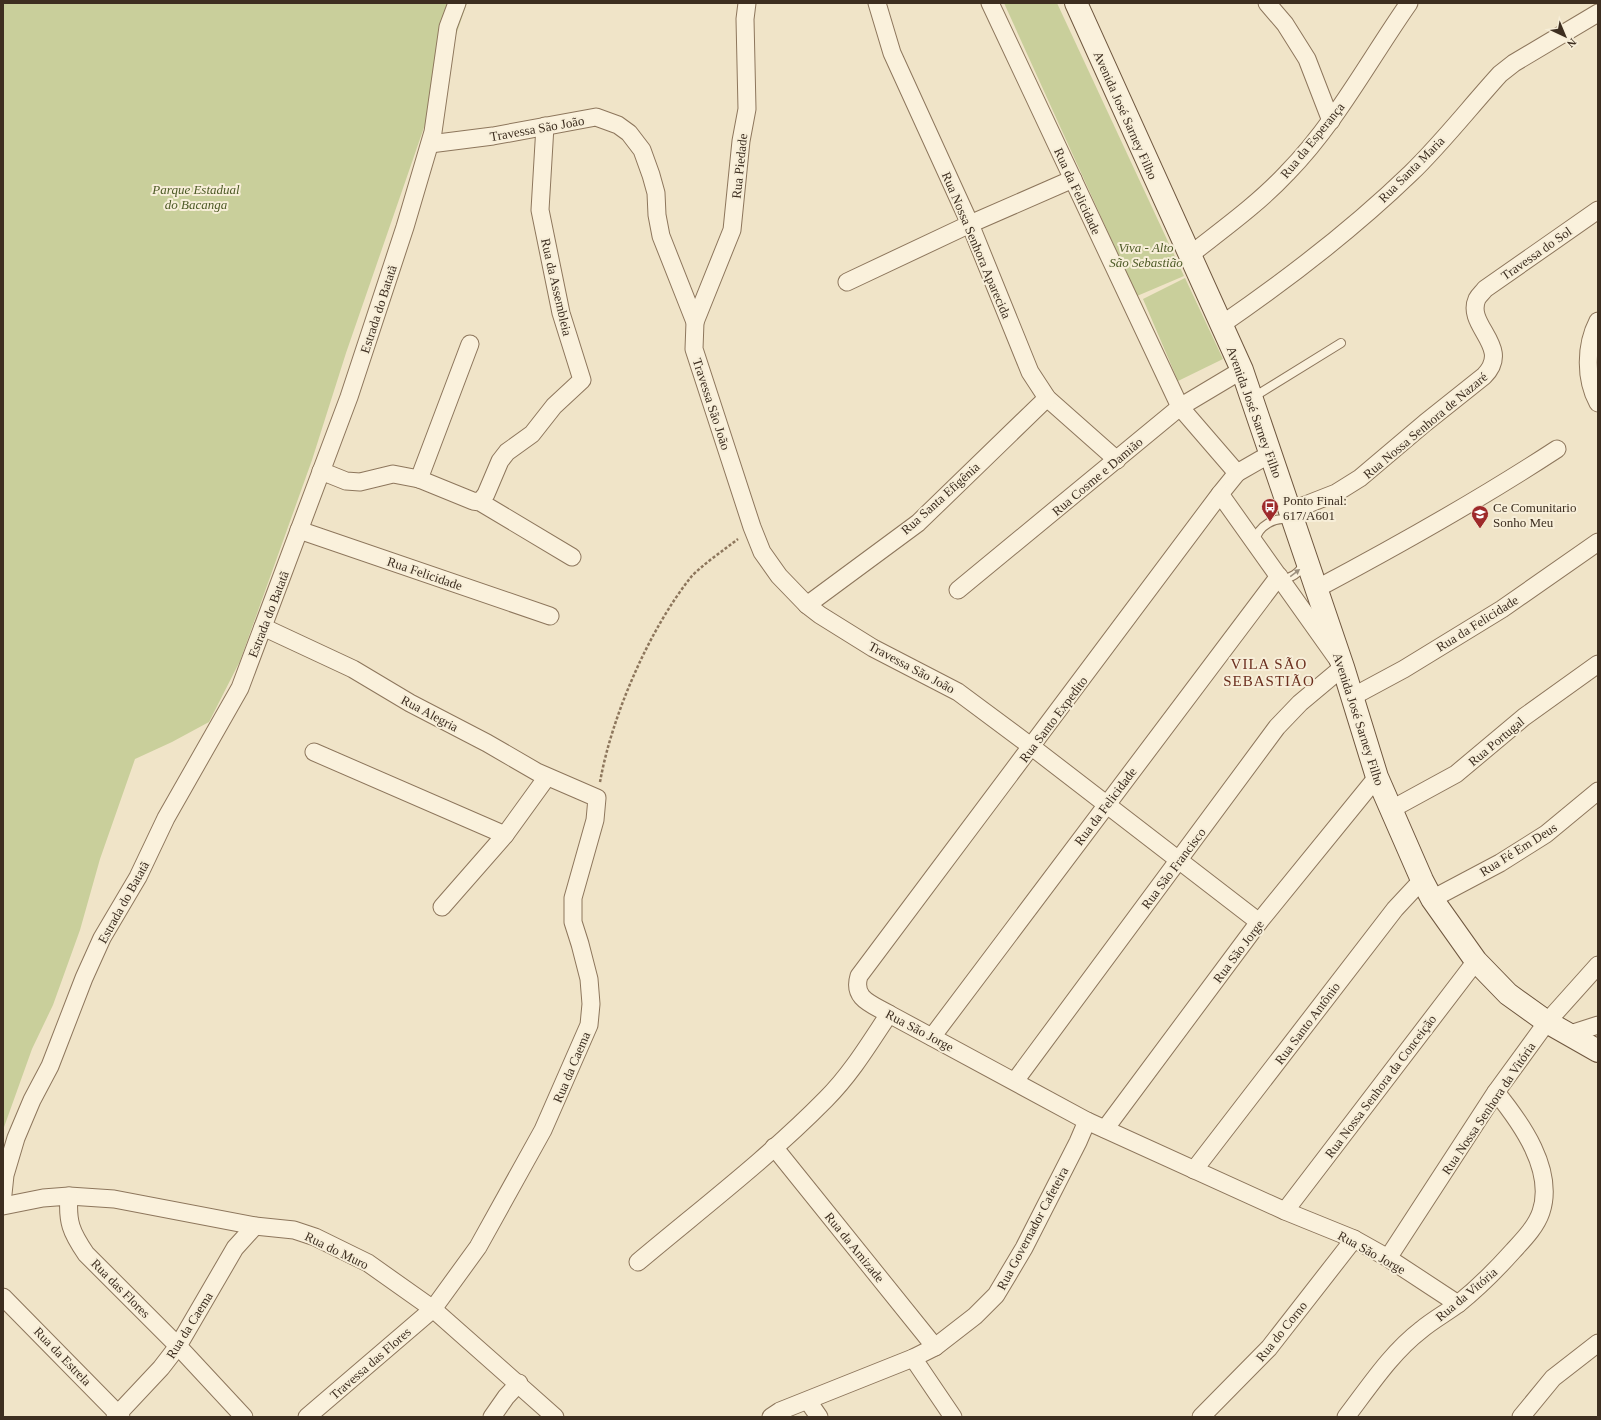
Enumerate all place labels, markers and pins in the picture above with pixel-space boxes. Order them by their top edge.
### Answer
place label: Ponto Final: 617/A601 [1283,493,1347,523]
bus stop icon: Ponto Final: 617/A601 [1260,497,1280,522]
place label: Ce Comunitario Sonho Meu [1493,500,1576,530]
school or university icon: Ce Comunitario Sonho Meu [1470,504,1490,529]

